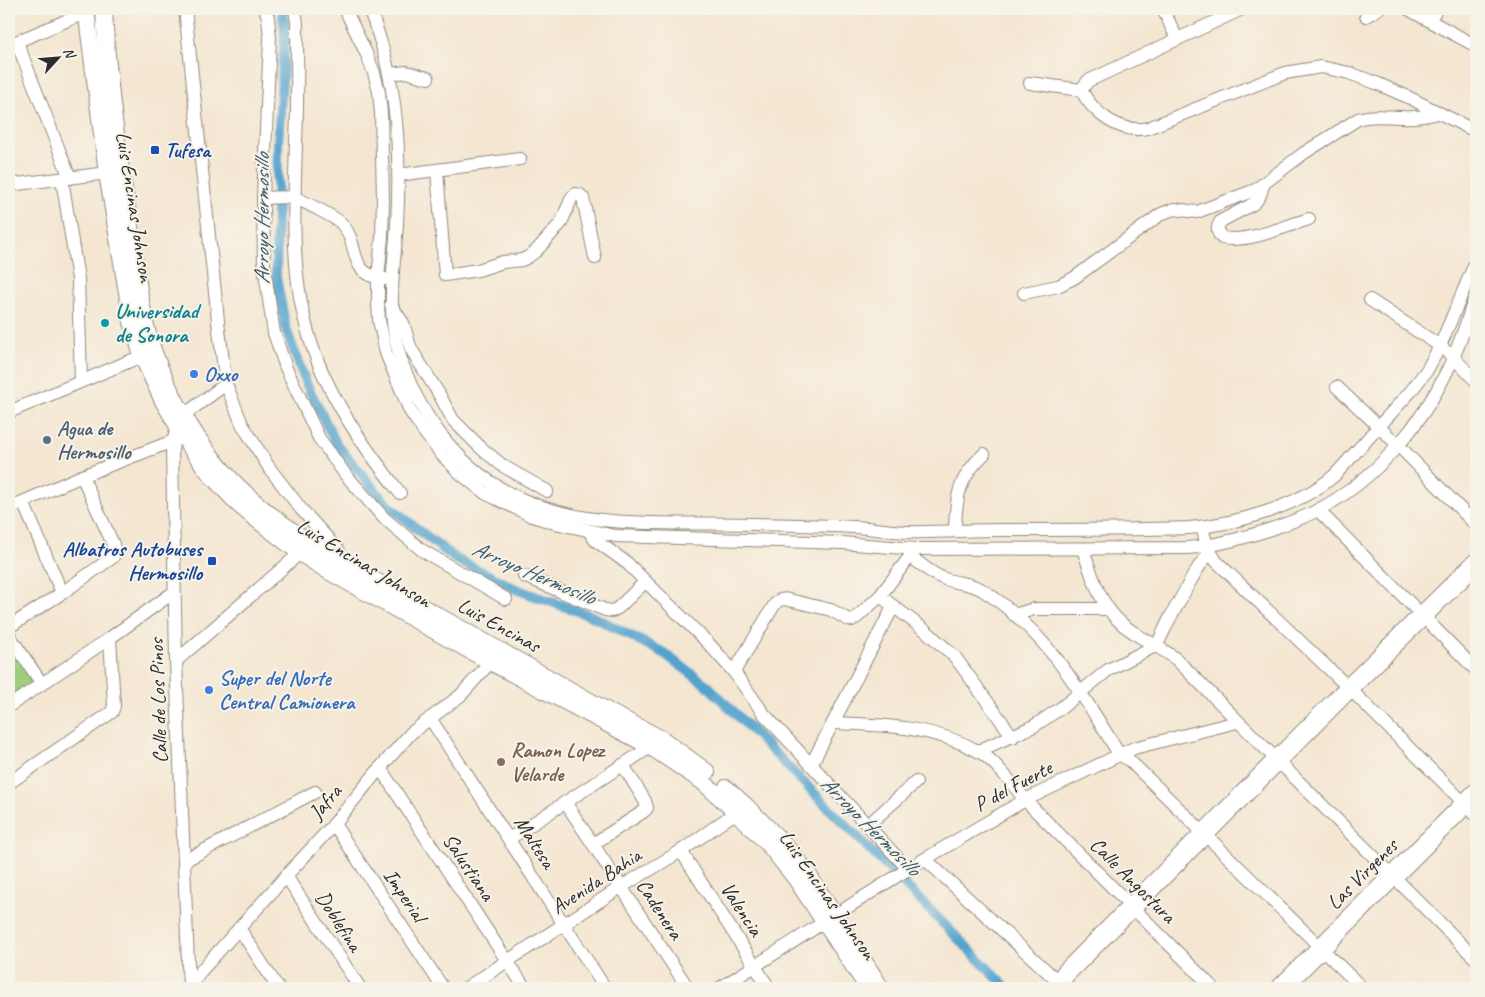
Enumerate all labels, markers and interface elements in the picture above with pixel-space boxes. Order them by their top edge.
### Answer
north arrow [32,32,82,82]
text: N [60,45,80,62]
street label: Luis Encinas Johnson [110,130,160,286]
place label: Tufesa [165,137,212,163]
marker: Tufesa [149,144,161,156]
water label: Arroyo Hermosillo [248,151,276,284]
place label: Universidad de Sonora [115,298,202,348]
marker: Universidad de Sonora [99,317,111,329]
place label: Oxxo [204,361,239,387]
marker: Oxxo [188,368,200,380]
place label: Agua de Hermosillo [57,415,132,465]
marker: Agua de Hermosillo [41,434,53,446]
street label: Luis Encinas Johnson [292,513,437,614]
water label: Arroyo Hermosillo [468,535,602,613]
place label: Albatros Autobuses Hermosillo [62,536,205,586]
marker: Albatros Autobuses Hermosillo [206,555,218,567]
street label: Luis Encinas [453,592,546,659]
street label: Calle de Los Pinos [143,636,173,764]
place label: Super del Norte Central Camionera [219,665,356,715]
marker: Super del Norte Central Camionera [203,684,215,696]
place label: Ramon Lopez Velarde [511,737,606,787]
street label: P del Fuerte [970,754,1058,817]
marker: Ramon Lopez Velarde [495,756,507,768]
water label: Arroyo Hermosillo [814,770,929,884]
street label: Jafra [302,778,348,825]
street label: Maltesa [508,811,563,875]
street label: Luis Encinas Johnson [774,825,883,966]
street label: Salustiana [437,828,502,907]
street label: Calle Angostura [1085,832,1182,929]
street label: Las Virgenes [1321,832,1404,915]
street label: Avenida Bahia [546,841,648,920]
street label: Imperial [378,863,434,929]
street label: Cadenera [631,874,690,946]
street label: Valencia [715,877,770,942]
street label: Doblefina [310,886,369,958]

